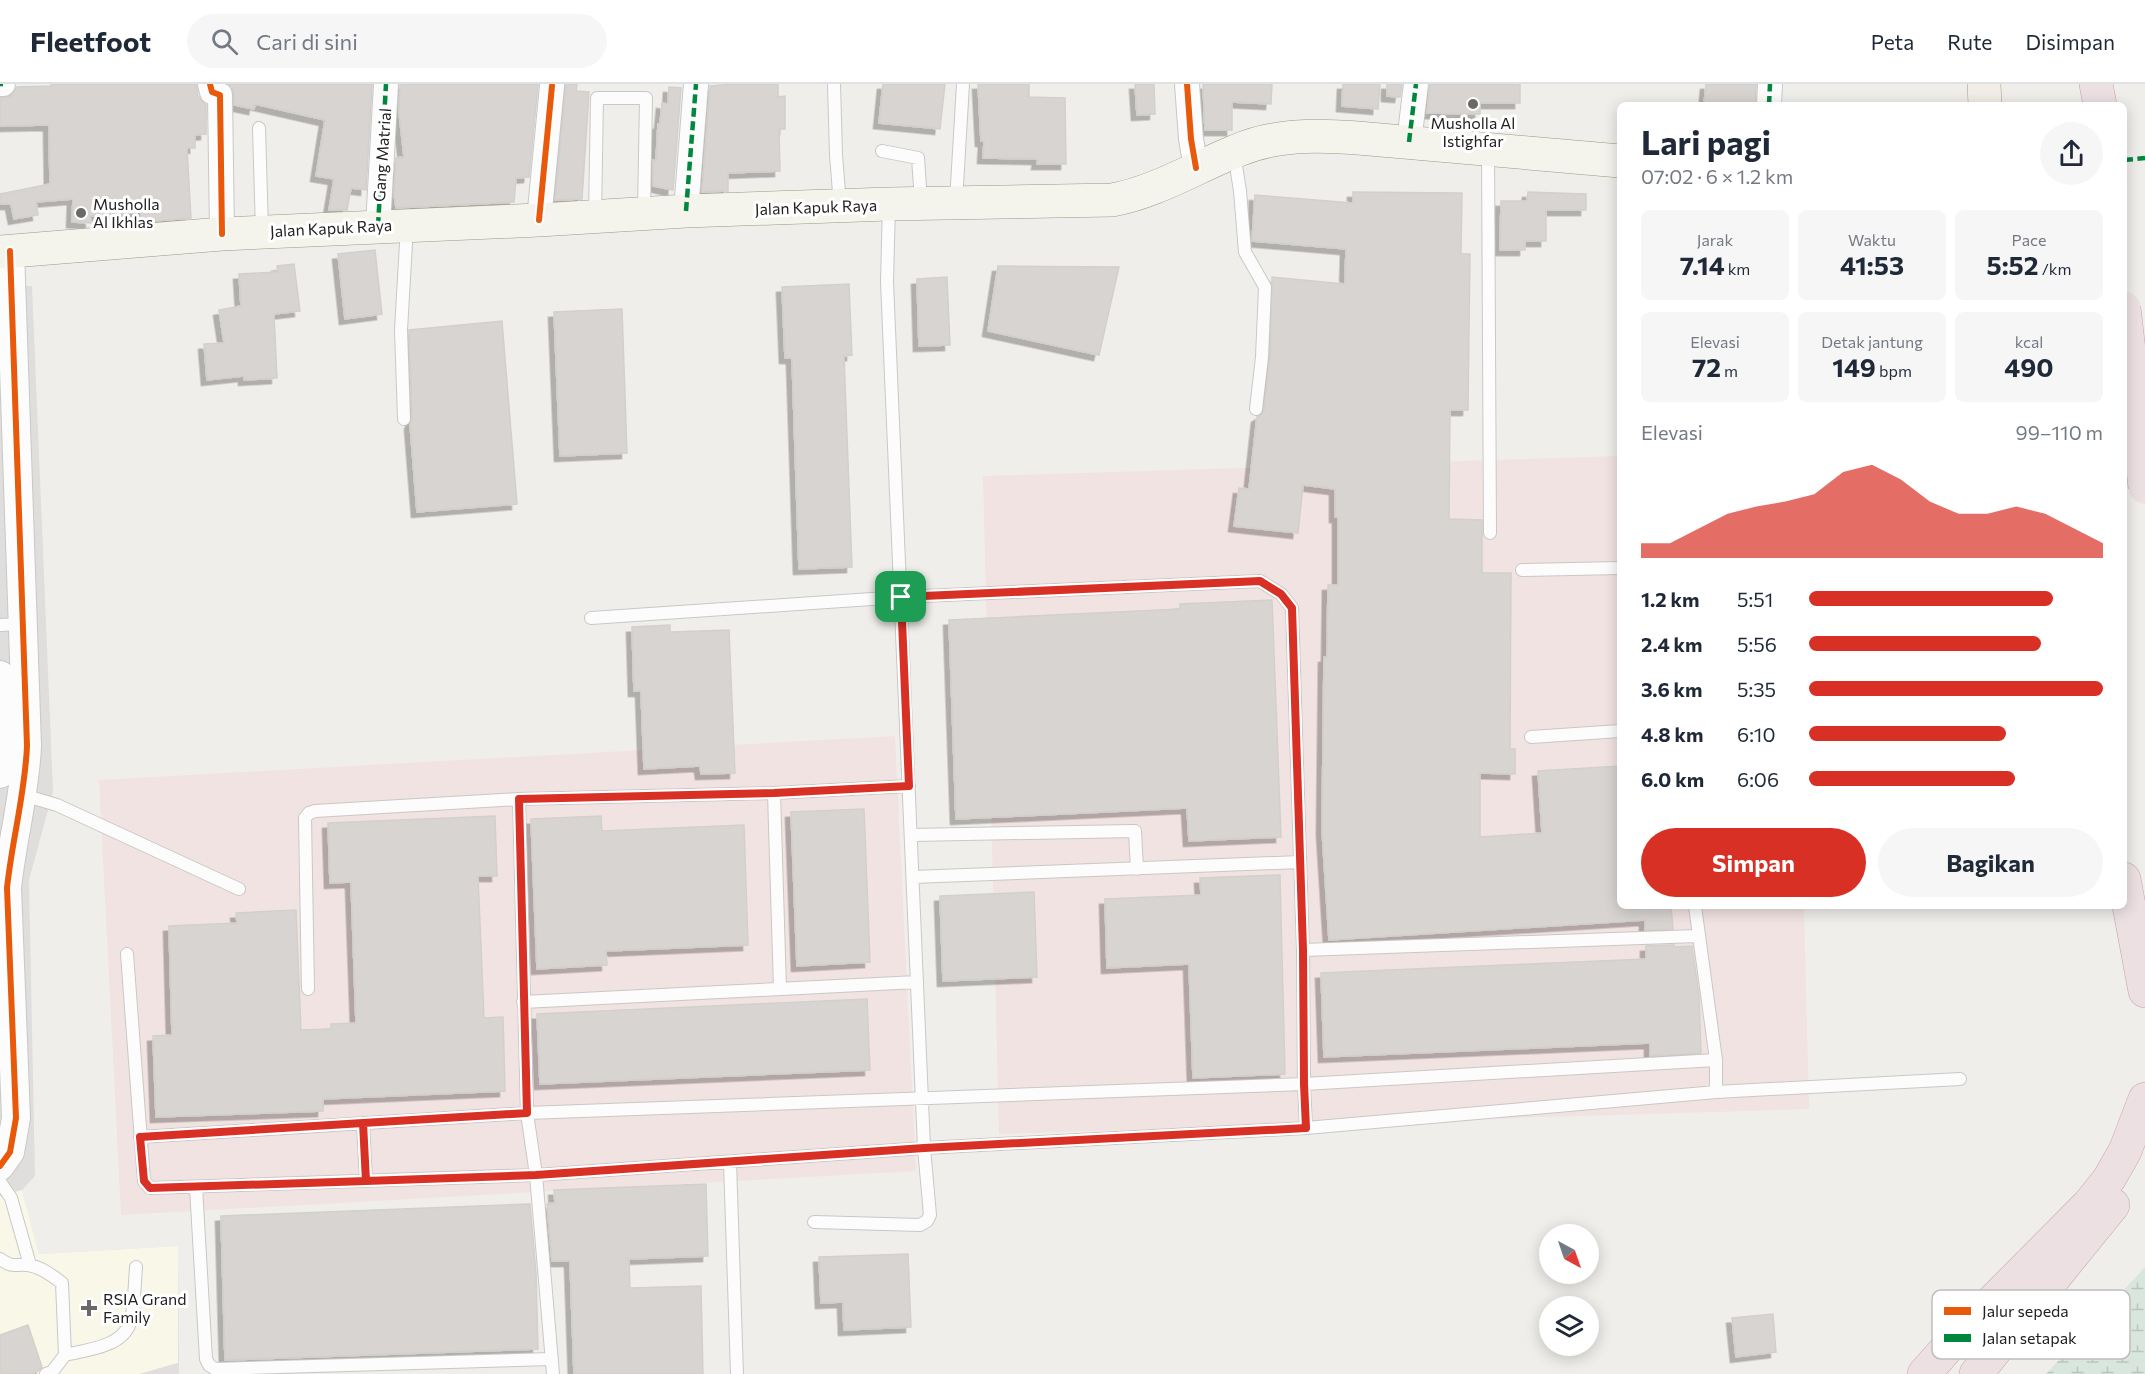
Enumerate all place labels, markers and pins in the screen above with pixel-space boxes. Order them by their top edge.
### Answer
marker: Musholla Al Istighfar [1466,97,1480,111]
place label: Musholla Al Istighfar [1431,113,1515,150]
place label: Musholla Al Ikhlas [93,194,160,231]
marker: Musholla Al Ikhlas [74,206,88,220]
pin [875,571,926,622]
place label: RSIA Grand Family [103,1289,186,1326]
marker: RSIA Grand Family [80,1299,98,1317]

